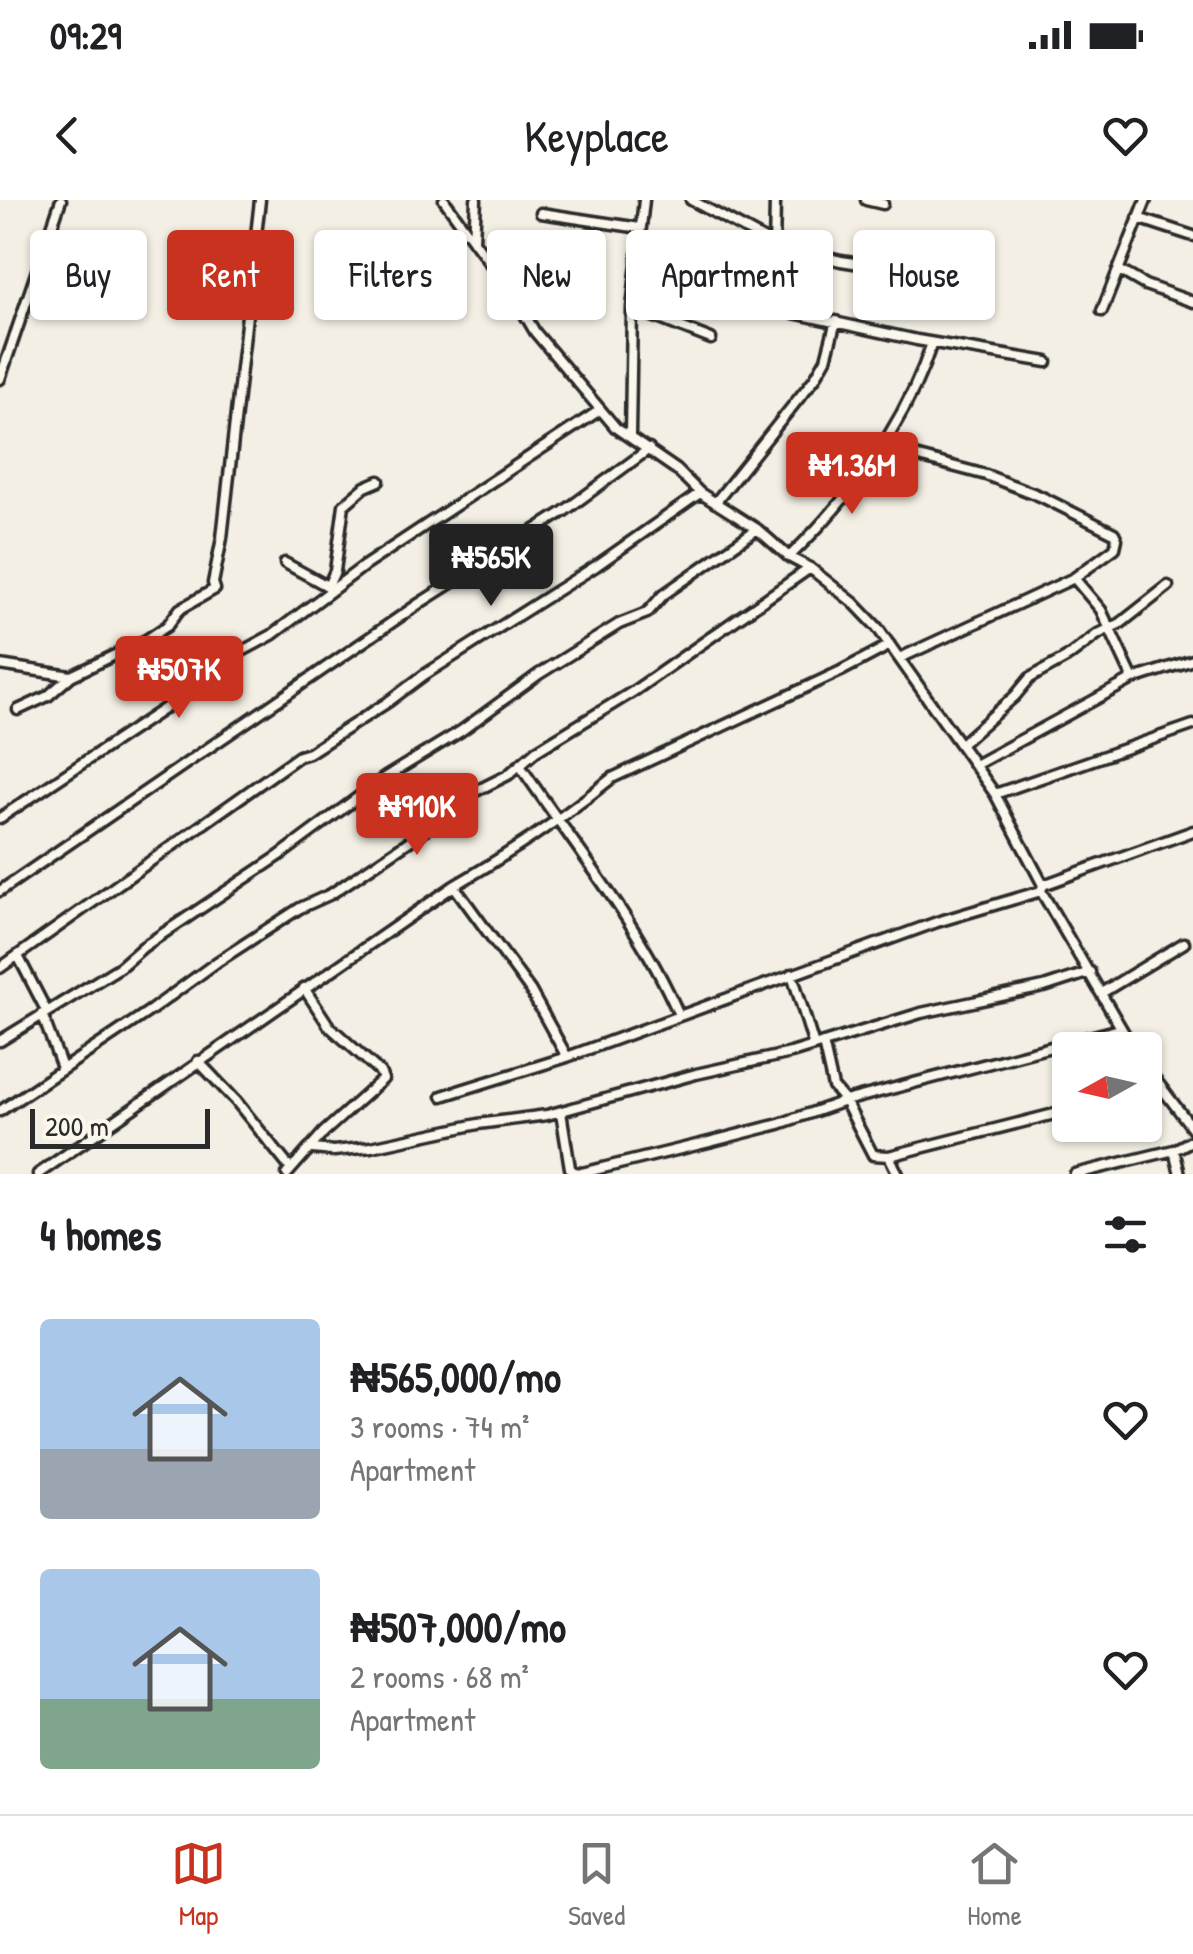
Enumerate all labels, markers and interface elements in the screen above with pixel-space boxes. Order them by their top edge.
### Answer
text: 09:29 [50,9,122,61]
text: Keyplace [524,105,669,166]
icon: back [40,108,95,163]
icon: heart [1098,108,1153,163]
chip: Buy [30,230,147,320]
chip: Rent [167,230,294,320]
chip: Filters [314,230,467,320]
chip: New [487,230,606,320]
chip: Apartment [626,230,833,320]
chip: House [853,230,995,320]
pin: ₦1.36M [771,432,933,517]
text: ₦1.36M [808,443,896,486]
pin: ₦565K [421,524,561,609]
text: ₦565K [451,535,531,578]
pin: ₦507K [109,636,249,721]
text: ₦507K [137,647,221,690]
pin: ₦910K [347,773,487,858]
text: ₦910K [378,784,456,827]
north arrow [1052,1032,1162,1142]
map controls [1052,1032,1162,1142]
scale bar [30,1104,210,1148]
text: 200 m [45,1107,109,1145]
text: 4 homes [40,1206,161,1263]
icon: filters [1098,1207,1153,1262]
text: ₦565,000/mo [350,1348,561,1405]
icon: home [120,1359,240,1479]
icon: heart [1098,1392,1153,1447]
text: 3 rooms · 74 m² [350,1405,529,1448]
text: Apartment [350,1448,475,1491]
text: ₦507,000/mo [350,1598,566,1655]
icon: home [120,1609,240,1729]
icon: heart [1098,1642,1153,1697]
text: 2 rooms · 68 m² [350,1655,529,1698]
text: Apartment [350,1698,475,1741]
tab: Map [171,1836,226,1934]
tab: Saved [568,1836,625,1934]
tab: Home [967,1836,1022,1934]

